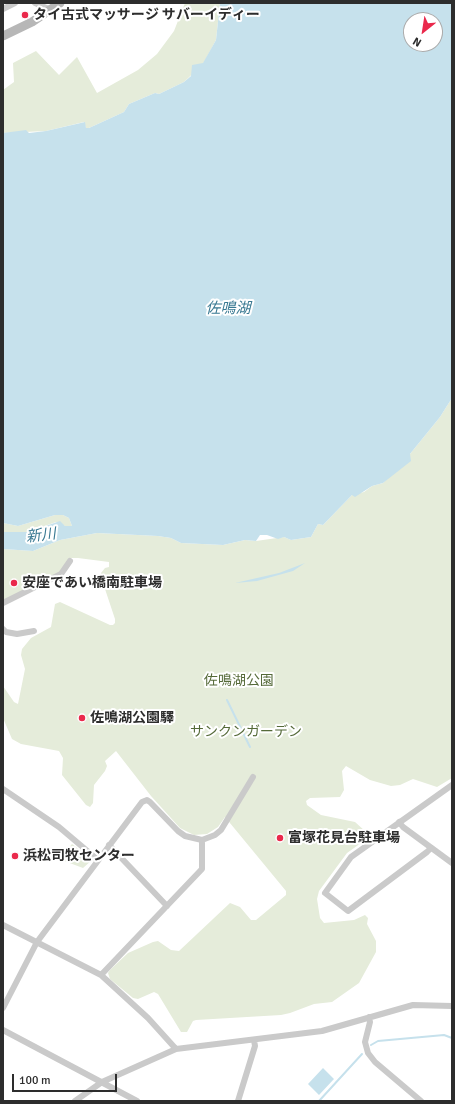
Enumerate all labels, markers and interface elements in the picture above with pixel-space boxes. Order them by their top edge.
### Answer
place label: タイ古式マッサージ サバーイディー [33,7,260,23]
marker: タイ古式マッサージ サバーイディー [20,10,30,20]
north arrow [403,12,443,52]
text: N [411,34,424,50]
water label: 佐鳴湖 [206,300,250,318]
water label: 新川 [25,525,57,547]
place label: 安座であい橋南駐車場 [22,575,162,591]
marker: 安座であい橋南駐車場 [9,578,19,588]
park label: 佐鳴湖公園 [204,673,274,689]
place label: 佐鳴湖公園驛 [90,710,174,726]
marker: 佐鳴湖公園驛 [77,713,87,723]
park label: サンクンガーデン [190,724,302,740]
place label: 富塚花見台駐車場 [288,830,400,846]
marker: 富塚花見台駐車場 [275,833,285,843]
place label: 浜松司牧センター [23,848,135,864]
marker: 浜松司牧センター [10,851,20,861]
scale bar [14,1066,119,1092]
text: 100 m [19,1073,51,1088]

